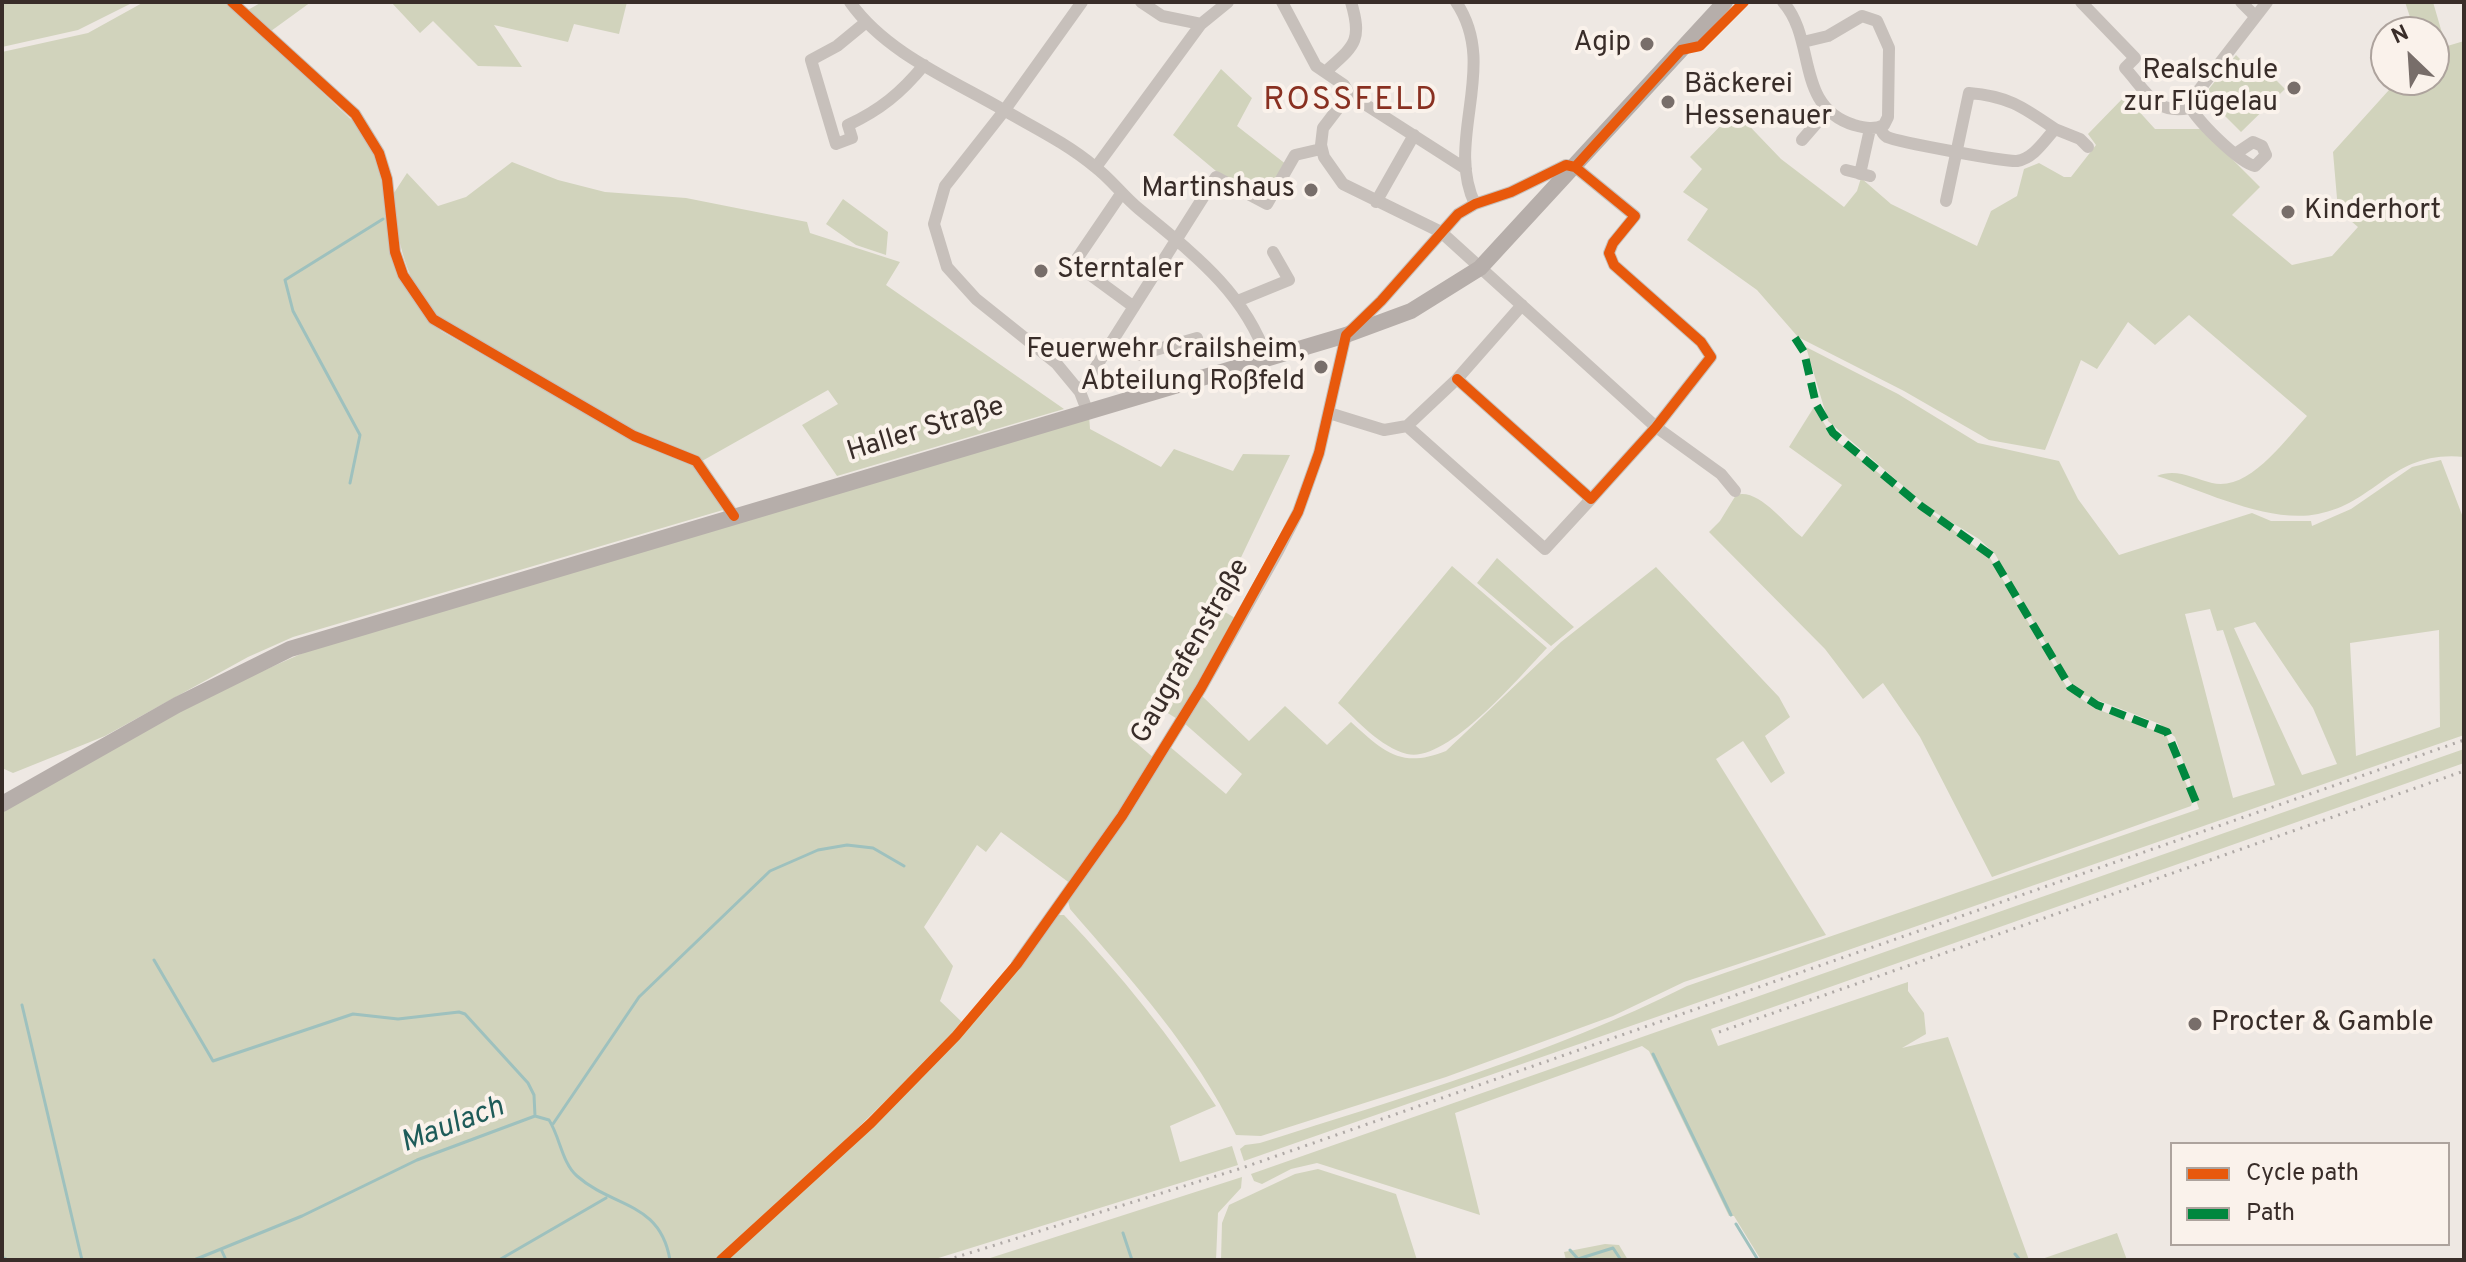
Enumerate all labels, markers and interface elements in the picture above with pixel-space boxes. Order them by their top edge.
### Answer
north arrow [2370,16,2450,96]
text: N [2388,20,2413,51]
place label: Agip [1574,27,1631,61]
marker: Agip [1638,35,1656,53]
place label: Realschule zur Flügelau [2123,55,2278,121]
place label: Bäckerei Hessenauer [1684,69,1832,135]
marker: Realschule zur Flügelau [2285,79,2303,97]
district label: ROSSFELD [1263,84,1439,122]
marker: Bäckerei Hessenauer [1659,93,1677,111]
place label: Martinshaus [1141,173,1295,207]
marker: Martinshaus [1302,181,1320,199]
place label: Kinderhort [2304,195,2441,229]
marker: Kinderhort [2279,203,2297,221]
place label: Sterntaler [1057,254,1184,288]
marker: Sterntaler [1032,262,1050,280]
place label: Feuerwehr Crailsheim, Abteilung Roßfeld [1026,334,1305,400]
marker: Feuerwehr Crailsheim, Abteilung Roßfeld [1312,358,1330,376]
street label: Haller Straße [843,391,1009,471]
street label: Gaugrafenstraße [1125,553,1259,751]
place label: Procter & Gamble [2211,1007,2433,1041]
marker: Procter & Gamble [2186,1015,2204,1033]
water label: Maulach [396,1091,510,1163]
legend [2170,1142,2450,1246]
text: Cycle path [2246,1159,2359,1189]
text: Path [2246,1199,2295,1229]

